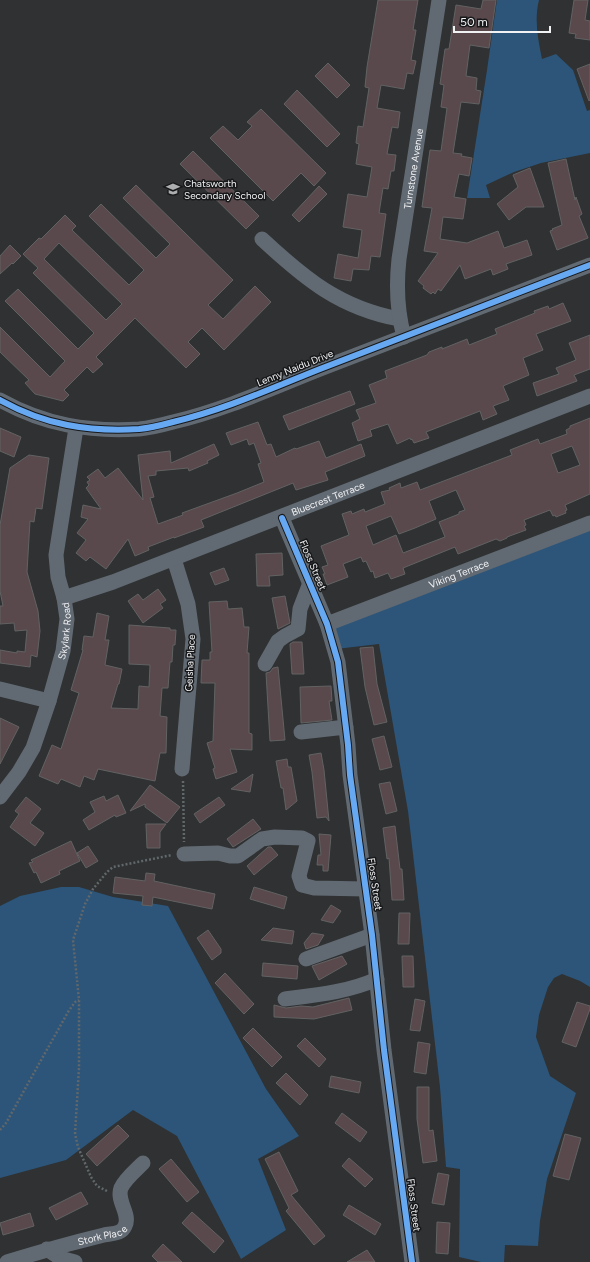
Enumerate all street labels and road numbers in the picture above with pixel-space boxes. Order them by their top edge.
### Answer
street label: Turnstone Avenue [400,127,426,210]
street label: Lenny Naidu Drive [255,346,336,389]
street label: Bluecrest Terrace [289,478,367,518]
street label: Floss Street [297,538,329,592]
street label: Viking Terrace [427,556,491,591]
street label: Skylark Road [54,601,73,661]
street label: Geisha Place [182,634,198,692]
street label: Floss Street [365,857,385,911]
street label: Floss Street [404,1178,424,1232]
street label: Stork Place [76,1222,130,1248]

